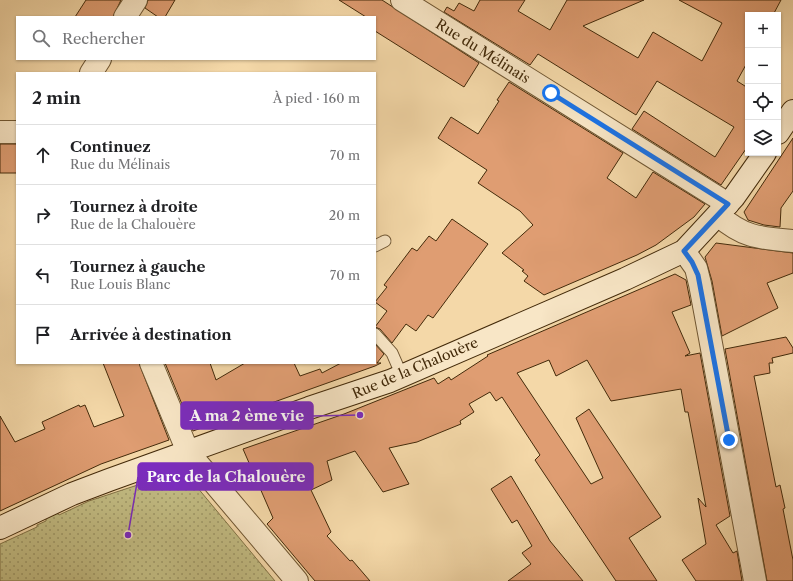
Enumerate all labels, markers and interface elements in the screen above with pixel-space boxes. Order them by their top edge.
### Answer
map controls [745,12,781,156]
button: + [745,12,781,48]
street label: Rue du Mélinais [432,15,534,87]
search box [16,16,376,60]
icon: search [30,27,52,49]
text: Rechercher [62,29,145,48]
button: − [745,48,781,84]
route start [542,84,560,102]
button: locate [745,84,781,120]
text: 2 min [32,88,81,108]
text: À pied · 160 m [273,90,360,106]
button: layers [745,120,781,156]
text: Continuez [70,137,151,156]
icon: ahead [32,144,54,166]
text: 70 m [330,147,360,163]
text: Rue du Mélinais [70,156,170,172]
text: Tournez à droite [70,197,198,216]
icon: right [32,204,54,226]
text: 20 m [329,207,360,223]
text: Rue de la Chalouère [70,216,196,232]
text: Tournez à gauche [70,257,206,276]
icon: left [32,264,54,286]
text: 70 m [330,267,360,283]
text: Rue Louis Blanc [70,276,171,292]
icon: arrive [32,324,54,346]
text: Arrivée à destination [70,325,232,344]
street label: Rue de la Chalouère [349,333,481,403]
callout: A ma 2 ème vie [181,402,313,429]
text: A ma 2 ème vie [189,406,304,425]
route end [720,431,738,449]
callout: Parc de la Chalouère [138,463,313,490]
text: Parc de la Chalouère [147,467,306,486]

